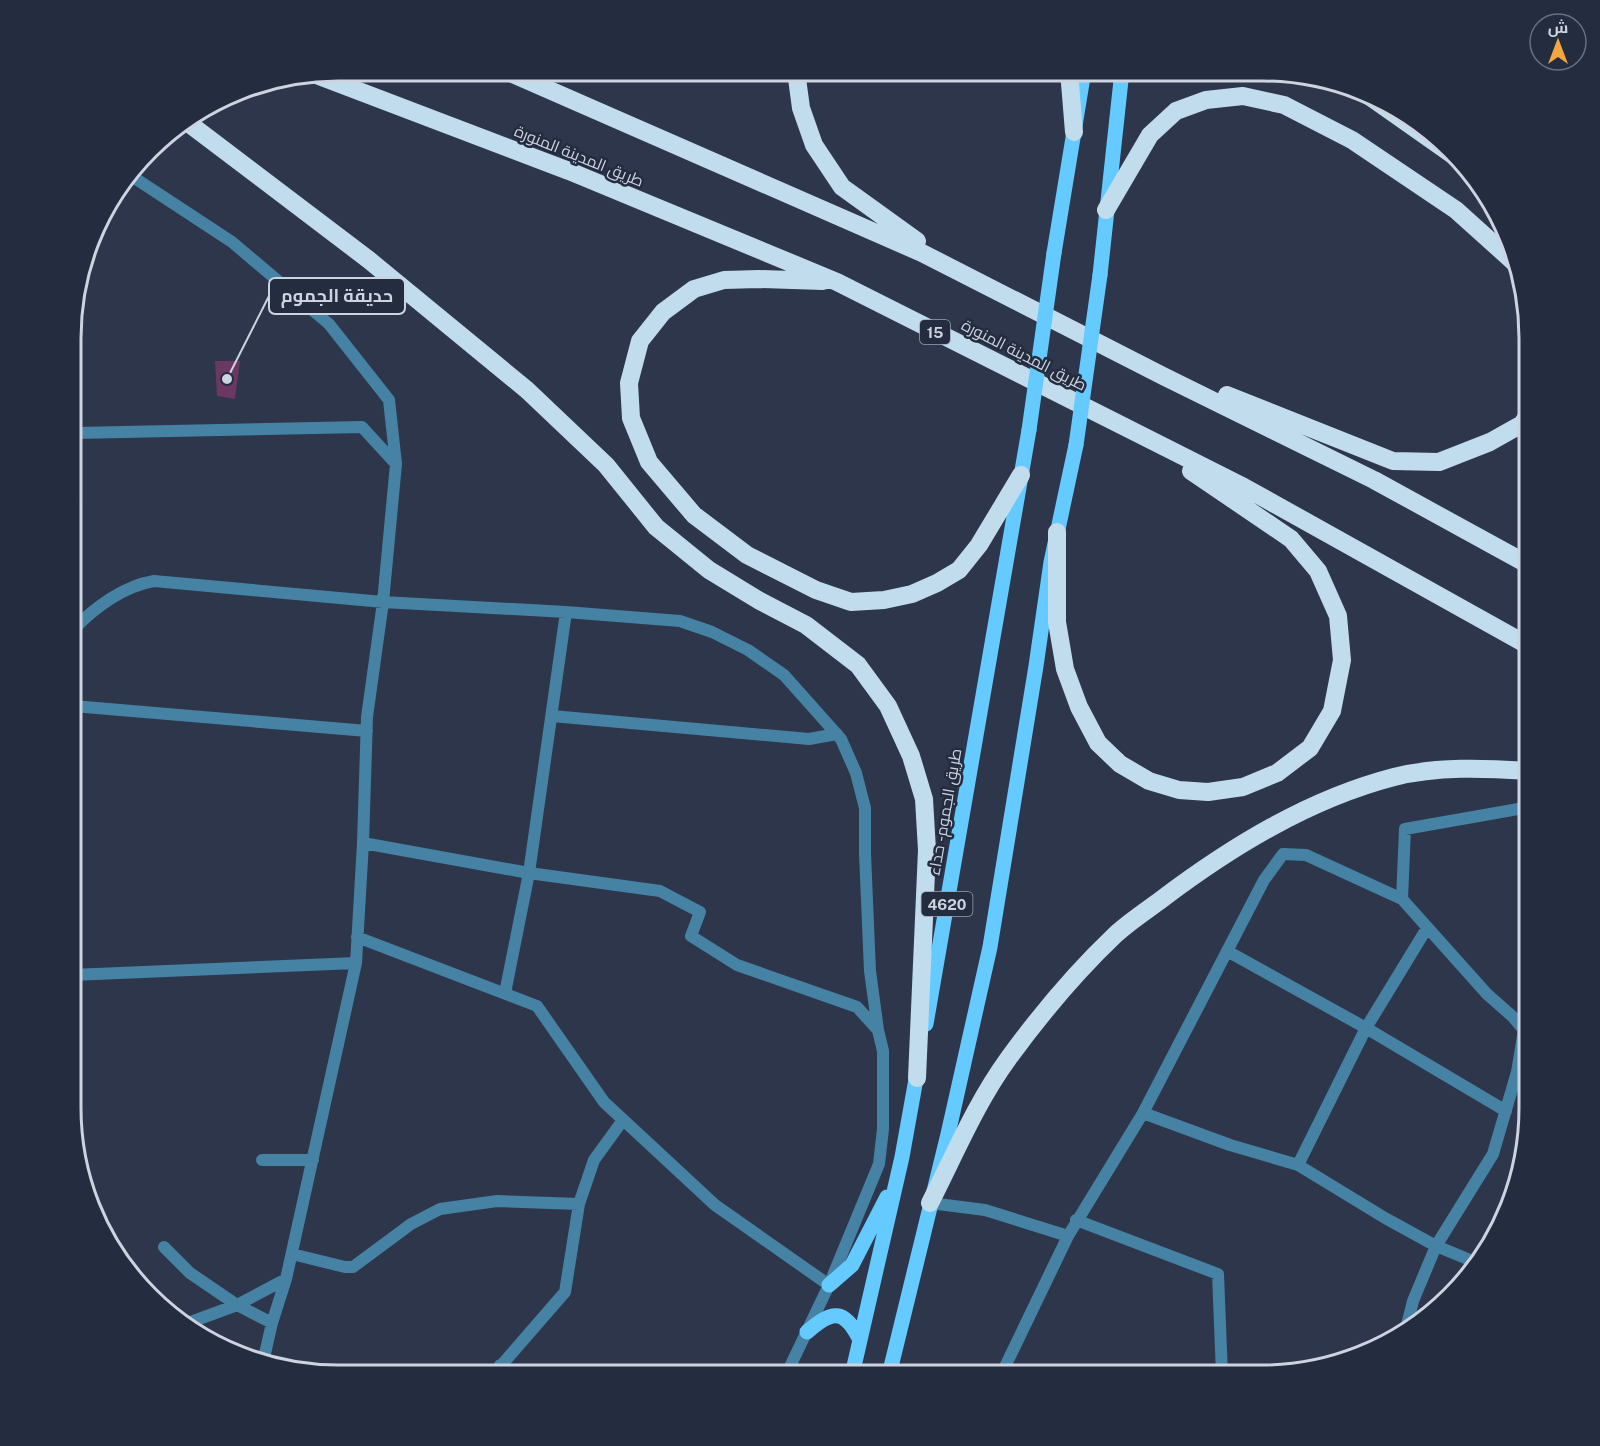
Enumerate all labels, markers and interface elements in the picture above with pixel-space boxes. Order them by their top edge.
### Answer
north arrow [1528,12,1588,72]
text: ش [1548,18,1568,37]
street label: طريق المدينة المنورة [511,121,646,192]
callout: حديقة الجموم [269,278,405,314]
text: حديقة الجموم [281,285,393,308]
street label: طريق المدينة المنورة [958,315,1090,396]
road number: 15 [920,320,950,344]
street label: طريق الجموم - حداء [924,747,968,877]
road number: 4620 [922,892,972,916]

